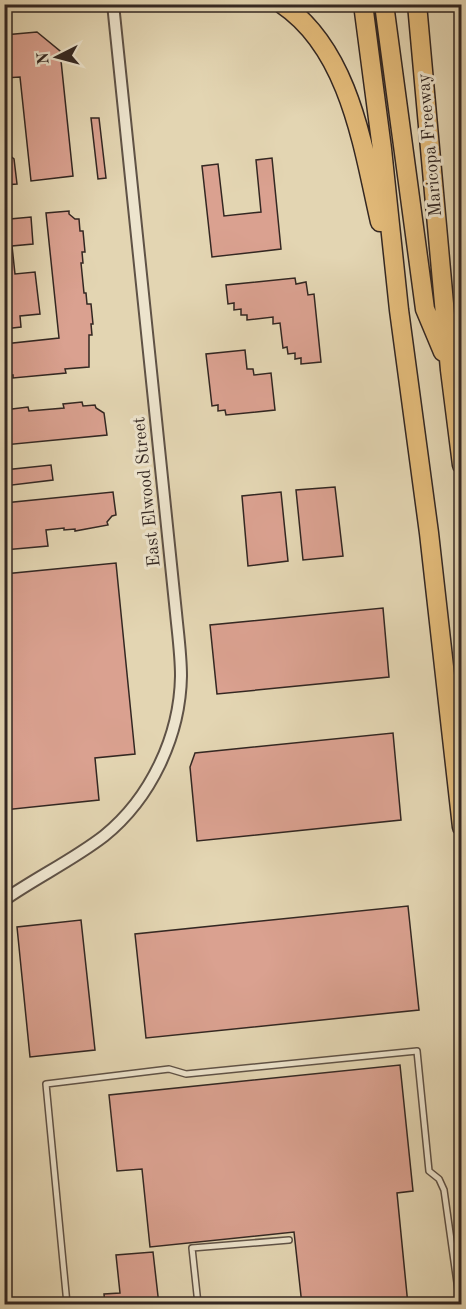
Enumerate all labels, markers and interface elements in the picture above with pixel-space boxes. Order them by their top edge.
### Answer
north arrow [27,27,87,87]
text: N [35,51,53,65]
street label: Maricopa Freeway [415,72,445,217]
street label: East Elwood Street [130,416,164,568]

